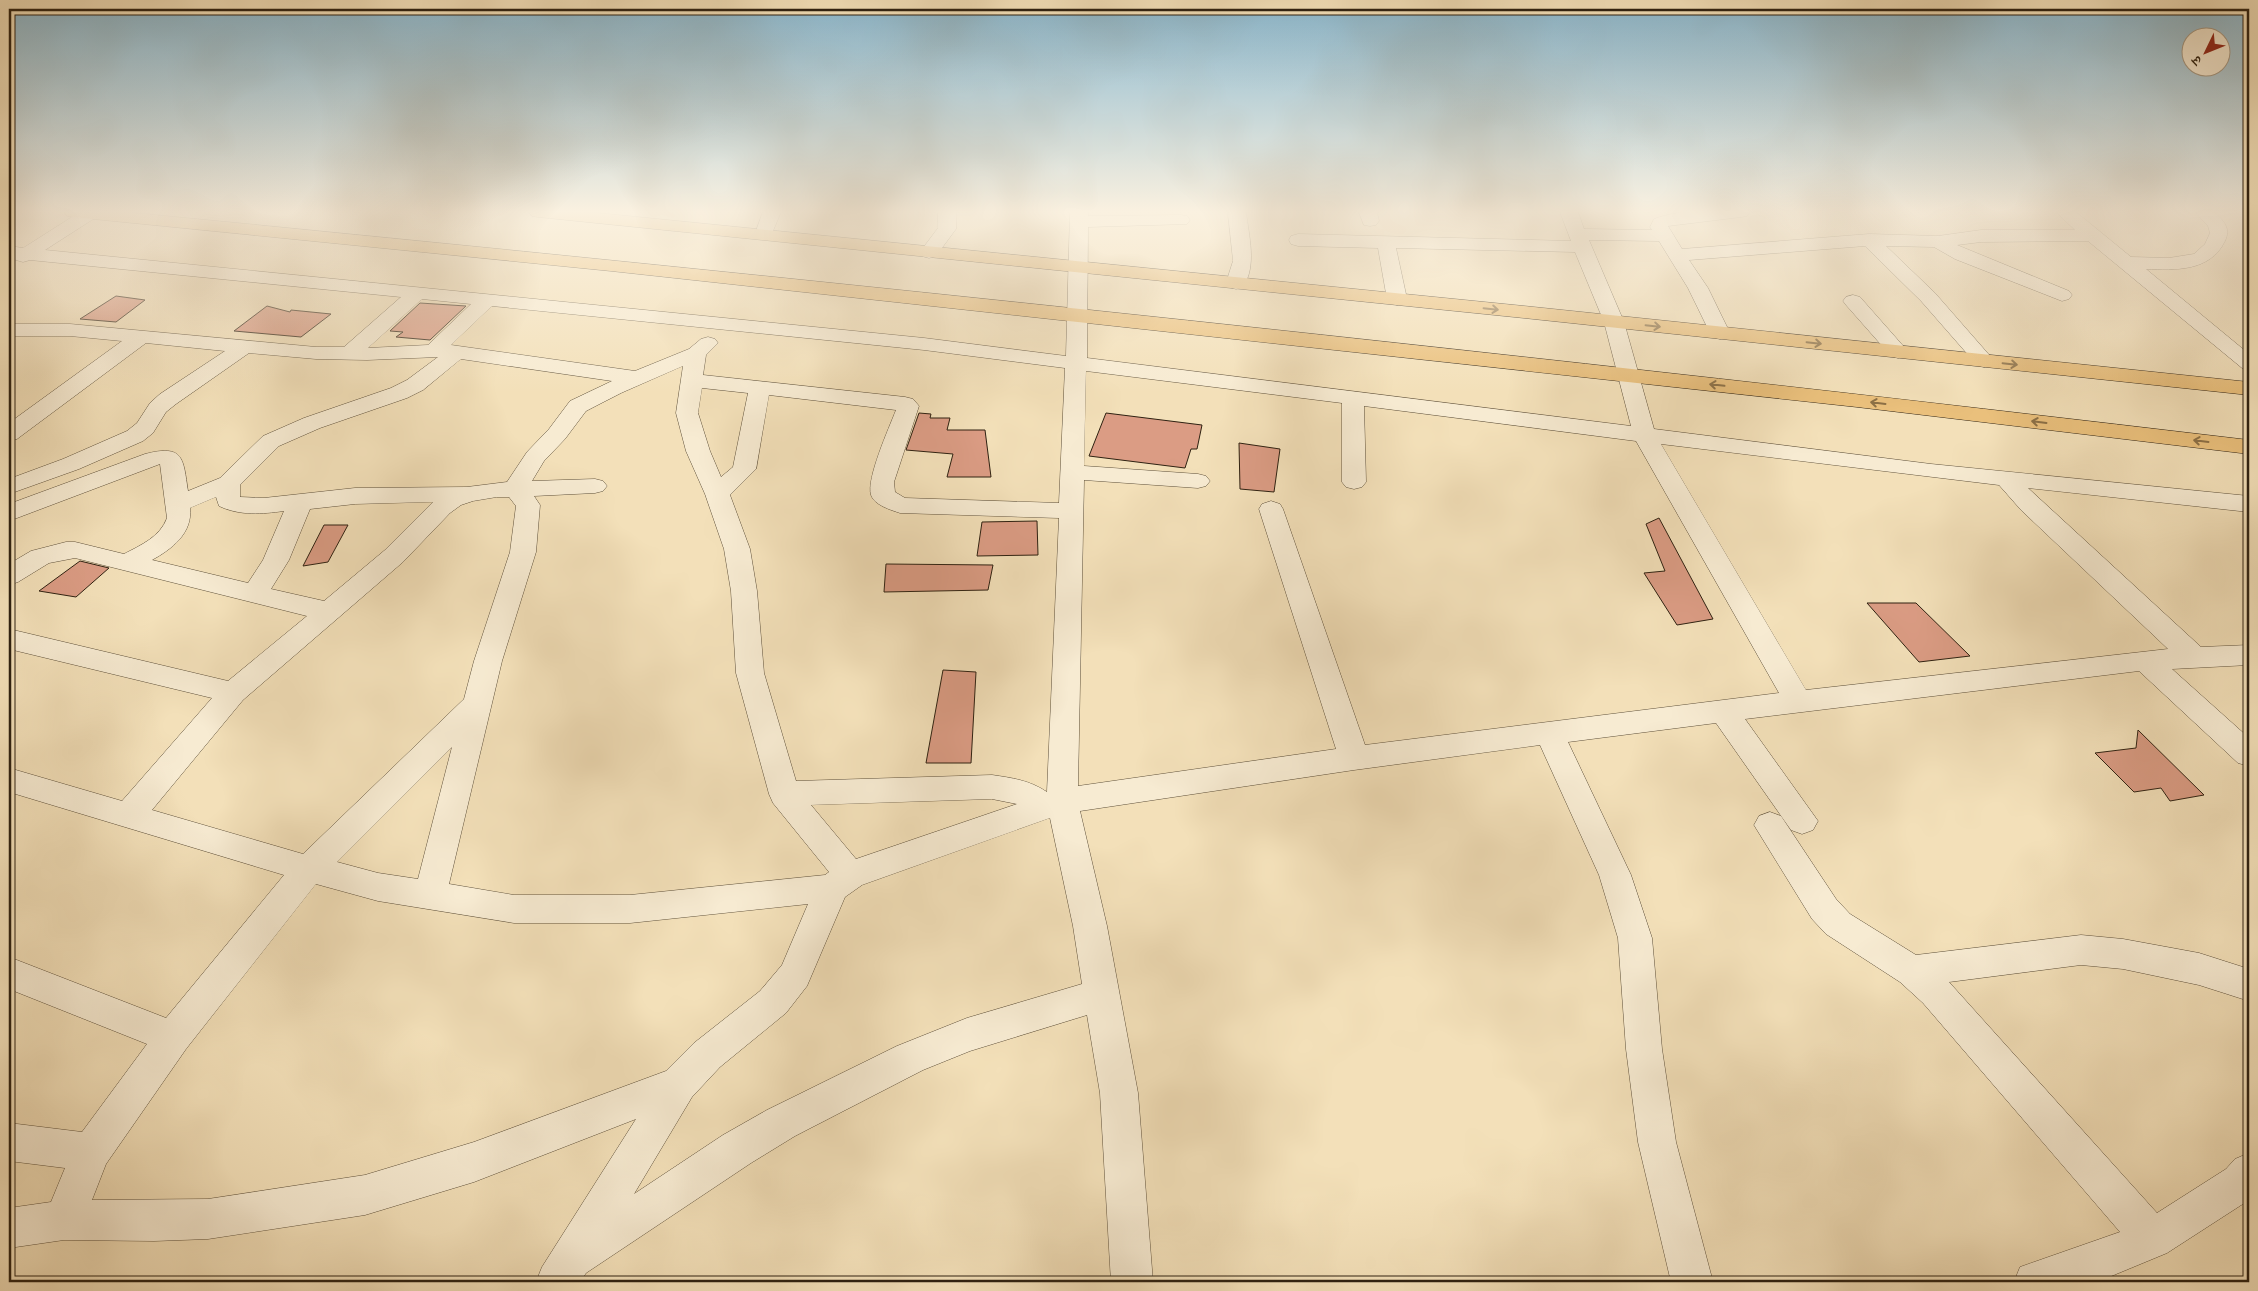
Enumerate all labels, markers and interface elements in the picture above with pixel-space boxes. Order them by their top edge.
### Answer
north arrow [2180,28,2230,78]
text: उ [2187,51,2206,70]
one-way arrow [1483,304,1499,313]
one-way arrow [1644,321,1660,331]
one-way arrow [1806,338,1822,348]
one-way arrow [2002,359,2018,369]
one-way arrow [1709,380,1725,390]
one-way arrow [1870,398,1886,408]
one-way arrow [2032,417,2048,427]
one-way arrow [2193,436,2209,446]

